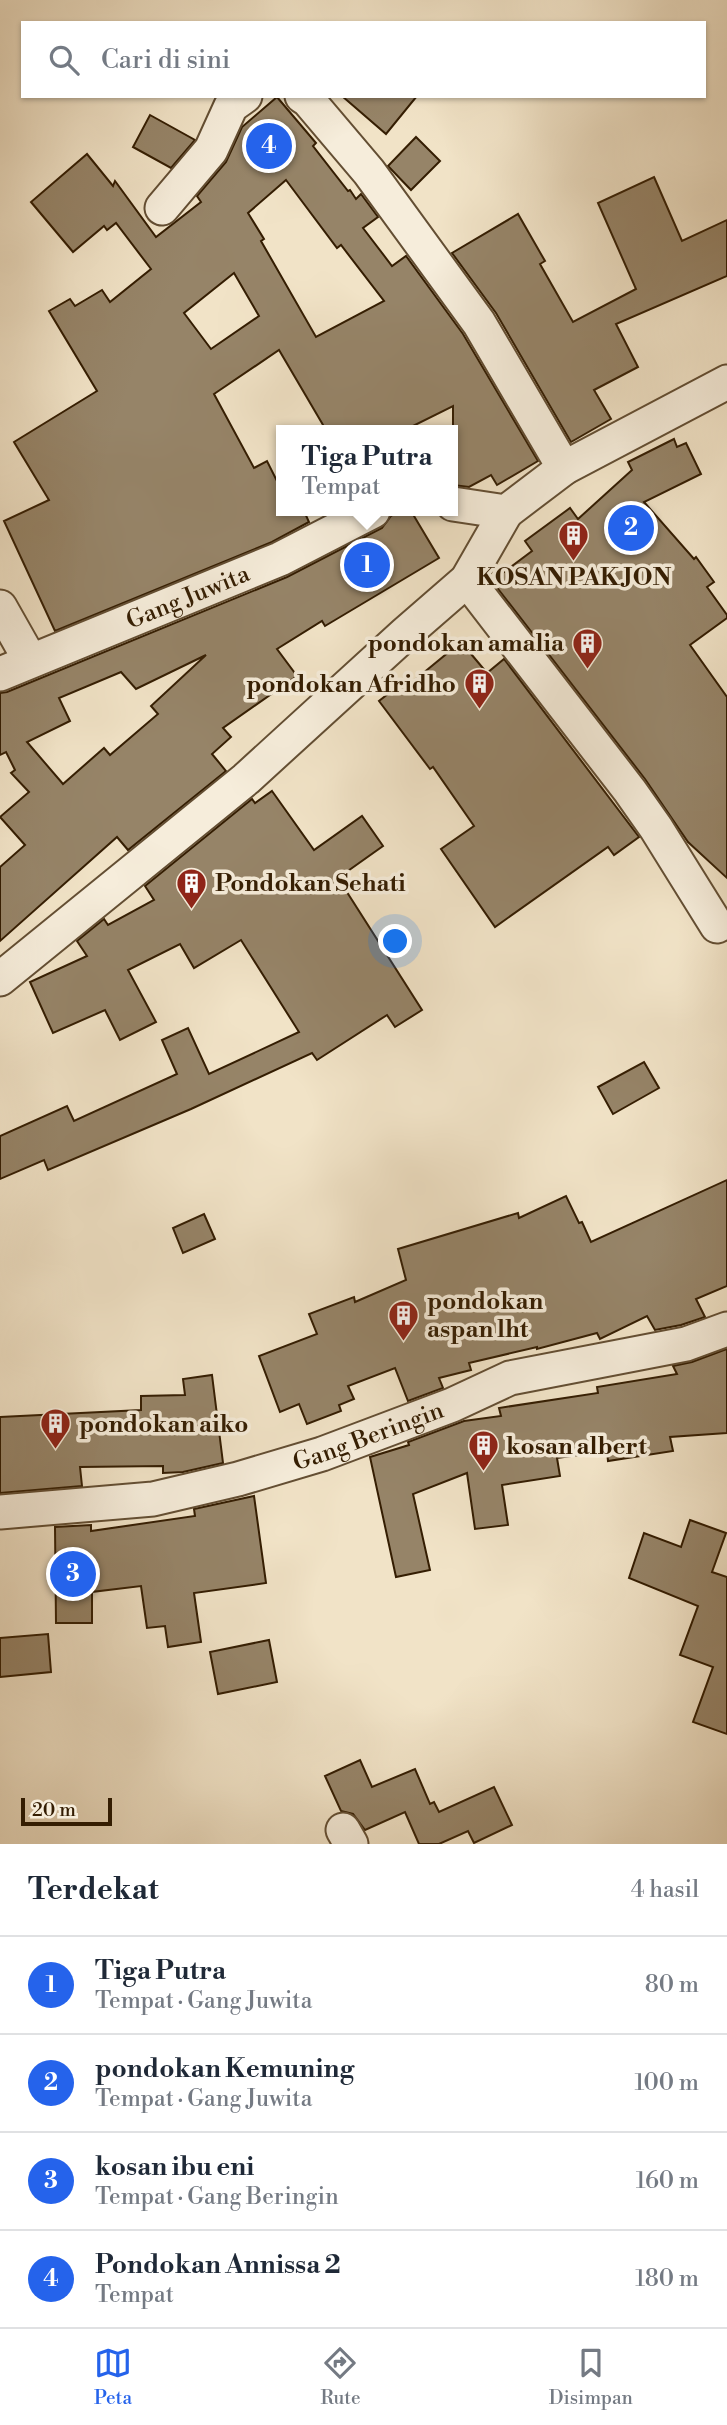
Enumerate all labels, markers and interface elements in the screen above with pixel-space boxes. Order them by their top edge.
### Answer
search box [21,21,706,98]
icon: search [45,41,83,79]
text: Cari di sini [101,44,230,76]
pin: 4 [246,120,292,172]
popup [276,425,458,516]
text: Tiga Putra [301,441,433,473]
text: Tempat [301,473,380,501]
pin: 2 [608,502,654,554]
building icon: KOSAN PAK JON [557,518,591,562]
pin: 1 [344,539,390,591]
street label: Gang Juwita [122,559,255,637]
place label: KOSAN PAK JON [477,563,671,593]
building icon: pondokan amalia [570,626,604,670]
place label: pondokan amalia [368,629,565,659]
building icon: pondokan Afridho [462,667,496,711]
place label: pondokan Afridho [246,670,456,700]
building icon: Pondokan Sehati [175,866,209,910]
place label: Pondokan Sehati [215,869,406,899]
your location [378,924,412,958]
place label: pondokan aspan lht [427,1287,543,1345]
building icon: pondokan aspan lht [387,1298,421,1342]
street label: Gang Beringin [290,1396,448,1478]
building icon: pondokan aiko [39,1407,73,1451]
place label: pondokan aiko [79,1410,248,1440]
building icon: kosan albert [466,1429,500,1473]
place label: kosan albert [506,1432,647,1462]
pin: 3 [50,1548,96,1600]
scale bar [21,1795,112,1827]
text: 20 m [32,1798,76,1822]
text: Terdekat [28,1871,159,1909]
text: 4 hasil [631,1876,699,1904]
text: Tiga Putra [95,1955,226,1987]
text: 1 [45,1971,57,1999]
text: 80 m [645,1971,699,1999]
text: Tempat · Gang Juwita [95,1987,312,2015]
text: pondokan Kemuning [95,2053,354,2085]
text: 2 [44,2069,58,2097]
text: 100 m [634,2069,699,2097]
text: Tempat · Gang Juwita [95,2085,312,2113]
text: kosan ibu eni [95,2151,254,2183]
text: 3 [44,2167,58,2195]
text: 160 m [636,2167,699,2195]
text: Tempat · Gang Beringin [95,2183,339,2211]
text: Pondokan Annissa 2 [95,2249,341,2281]
text: 4 [43,2265,59,2293]
text: 180 m [635,2265,699,2293]
text: Tempat [95,2281,174,2309]
tab: Peta [94,2344,132,2410]
tab: Rute [320,2344,361,2410]
tab: Disimpan [549,2344,633,2410]

